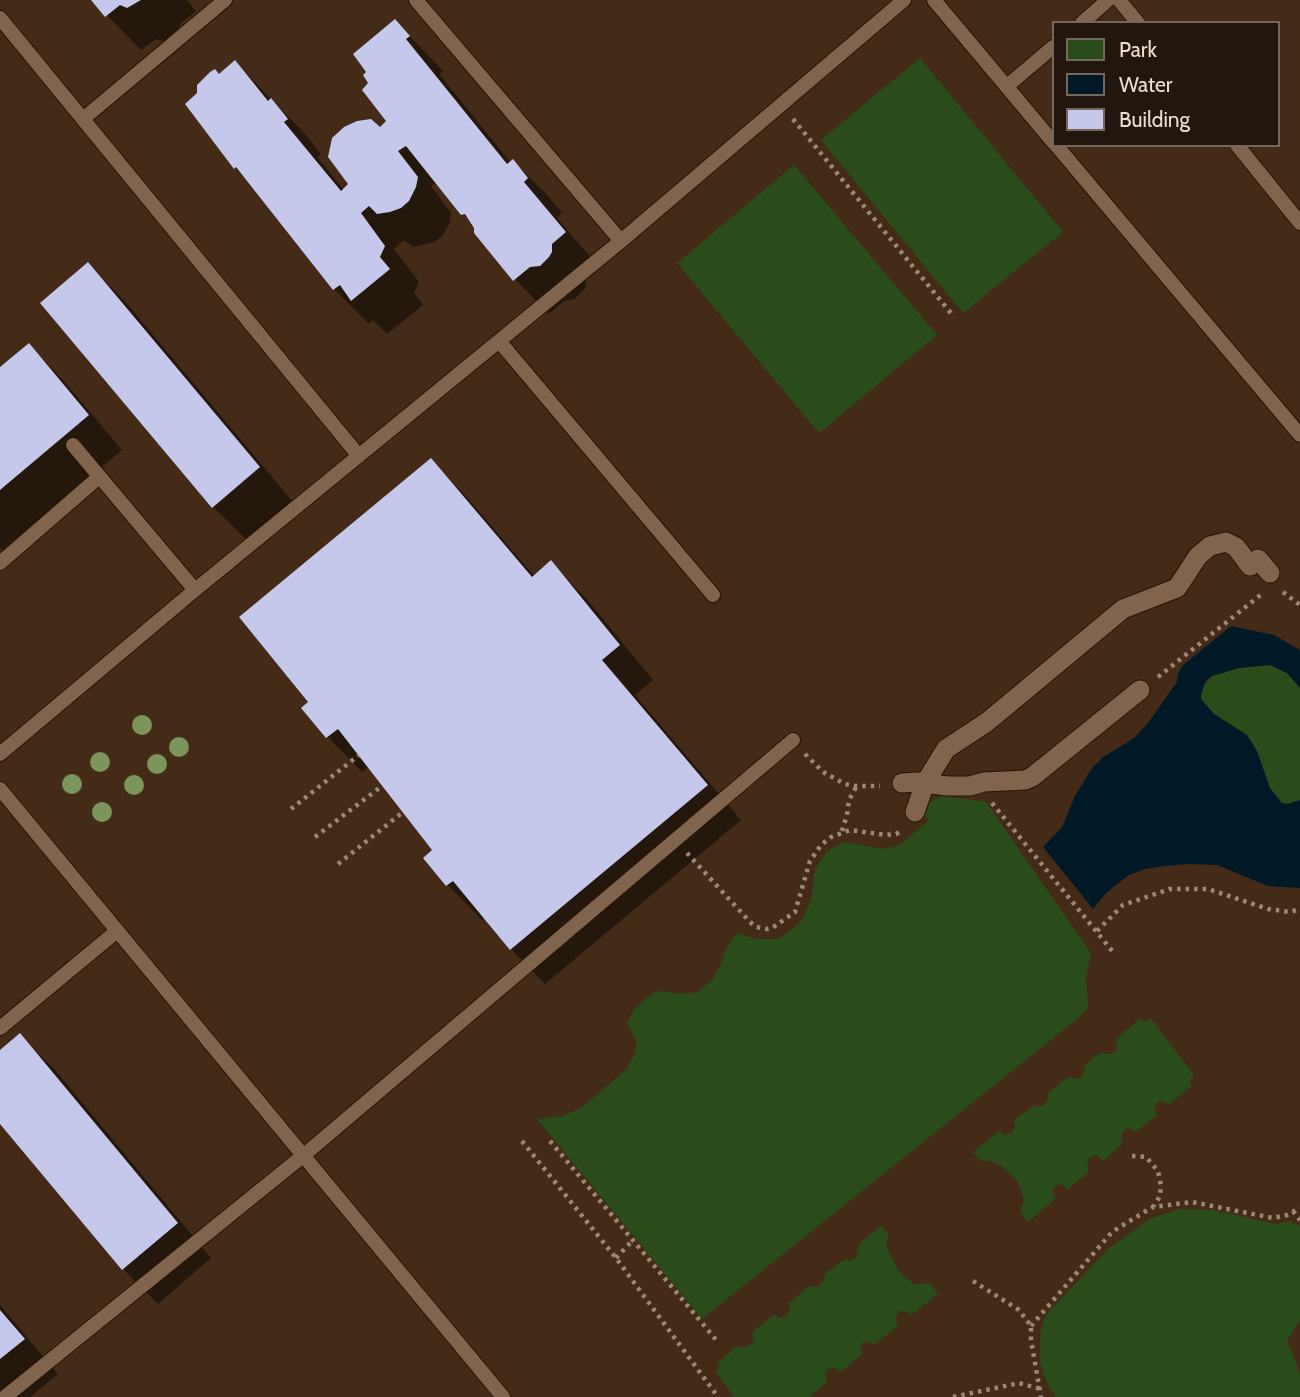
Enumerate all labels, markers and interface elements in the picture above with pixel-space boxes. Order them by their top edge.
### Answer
legend [1052,21,1279,147]
text: Park [1119,37,1157,62]
text: Water [1119,72,1172,97]
text: Building [1119,107,1190,132]

